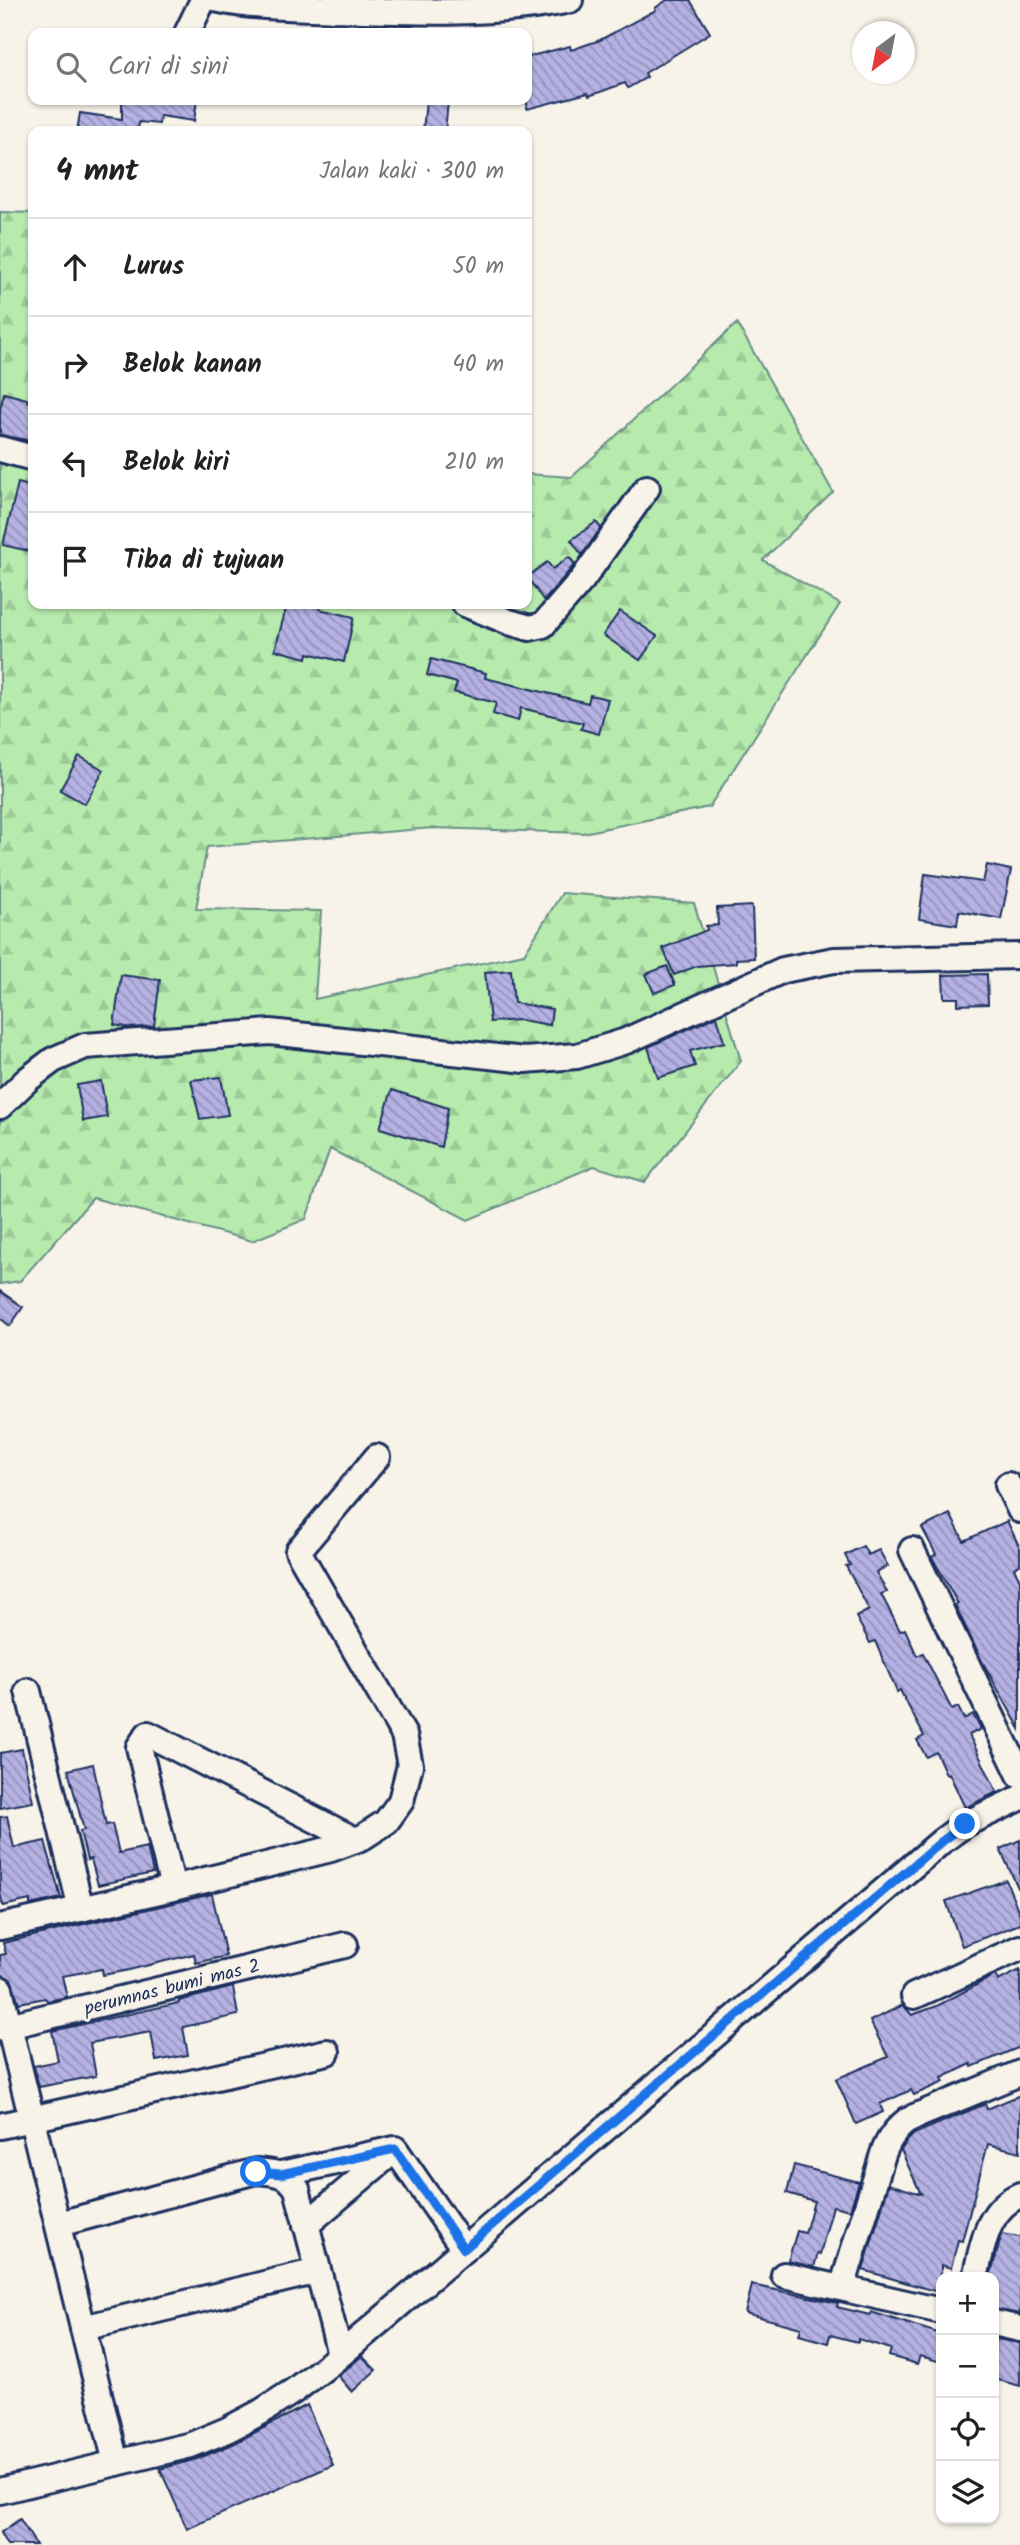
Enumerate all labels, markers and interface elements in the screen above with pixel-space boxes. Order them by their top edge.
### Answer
north arrow [852,21,915,84]
search box [28,28,532,105]
text: Cari di sini [108,46,228,88]
icon: search [52,48,90,86]
text: 4 mnt [56,148,139,196]
text: Jalan kaki · 300 m [319,154,504,190]
text: Lurus [123,246,184,288]
icon: ahead [56,248,94,286]
text: 50 m [453,249,504,285]
text: Belok kanan [123,344,262,386]
icon: right [56,346,94,384]
text: 40 m [452,347,504,383]
text: Belok kiri [123,442,229,484]
icon: left [56,444,94,482]
text: 210 m [444,445,504,481]
text: Tiba di tujuan [123,540,284,582]
icon: arrive [56,542,94,580]
route end [949,1808,980,1839]
street label: perumnas bumi mas 2 [81,1952,263,2025]
route start [240,2156,271,2187]
map controls [936,2272,999,2524]
button: + [936,2272,999,2335]
button: − [936,2335,999,2398]
button: locate [936,2398,999,2461]
button: layers [936,2461,999,2524]

